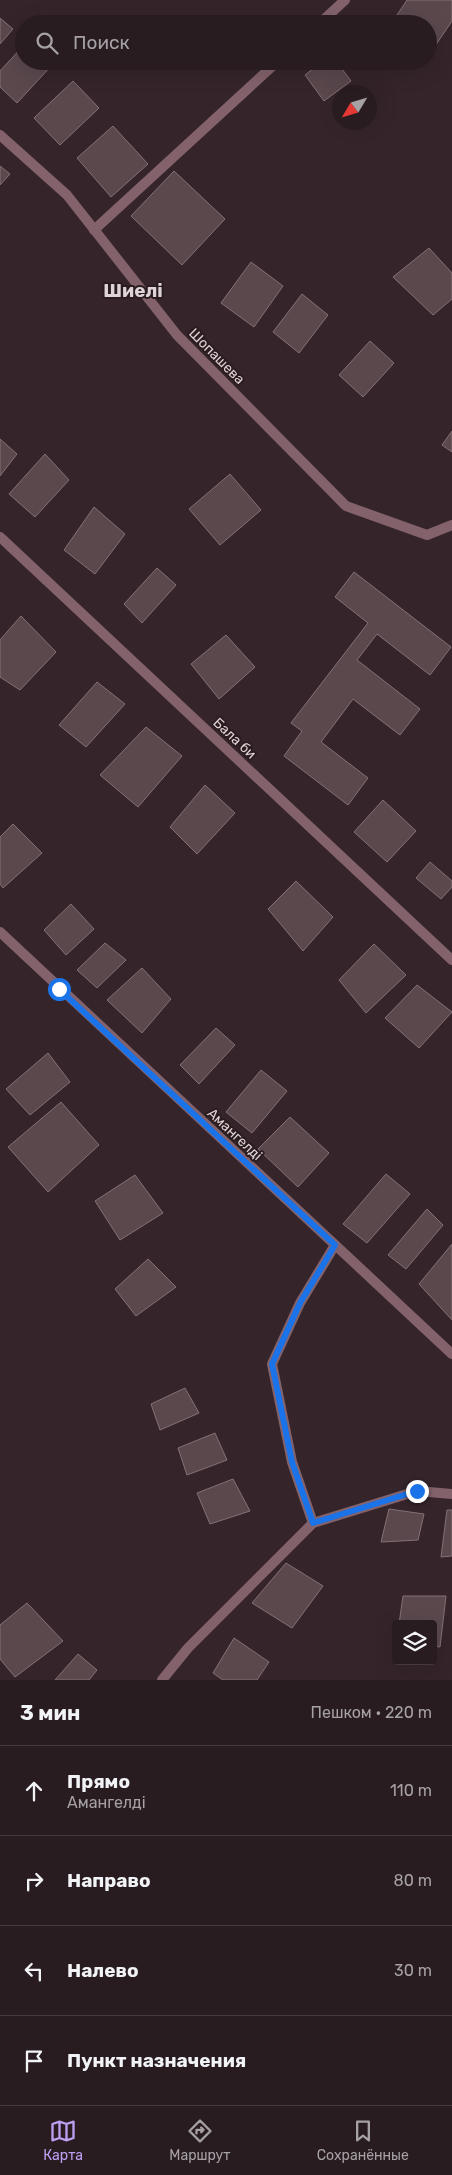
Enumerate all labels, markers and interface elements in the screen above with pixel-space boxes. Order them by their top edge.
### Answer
search box [15,15,437,70]
icon: search [33,29,61,57]
text: Поиск [73,31,130,54]
north arrow [332,85,377,130]
district label: Шиелі [103,279,163,302]
street label: Шопашева [185,325,248,388]
street label: Бала би [210,714,260,763]
route start [48,978,71,1001]
street label: Амангелді [204,1105,266,1164]
route end [406,1480,429,1503]
map controls [392,1620,437,1665]
button: layers [392,1620,437,1665]
text: 3 мин [20,1700,80,1725]
text: Пешком · 220 m [311,1703,432,1722]
text: Прямо [67,1770,130,1793]
icon: ahead [20,1777,48,1805]
text: 110 m [390,1781,432,1800]
text: Амангелді [67,1793,146,1812]
icon: right [20,1867,48,1895]
text: Направо [67,1869,151,1892]
text: 80 m [394,1871,432,1890]
icon: left [20,1957,48,1985]
text: Налево [67,1959,139,1982]
text: 30 m [394,1961,432,1980]
icon: arrive [20,2047,48,2075]
text: Пункт назначения [67,2049,246,2072]
tab: Карта [43,2117,83,2164]
tab: Маршрут [169,2117,230,2164]
tab: Сохранённые [317,2117,409,2164]

